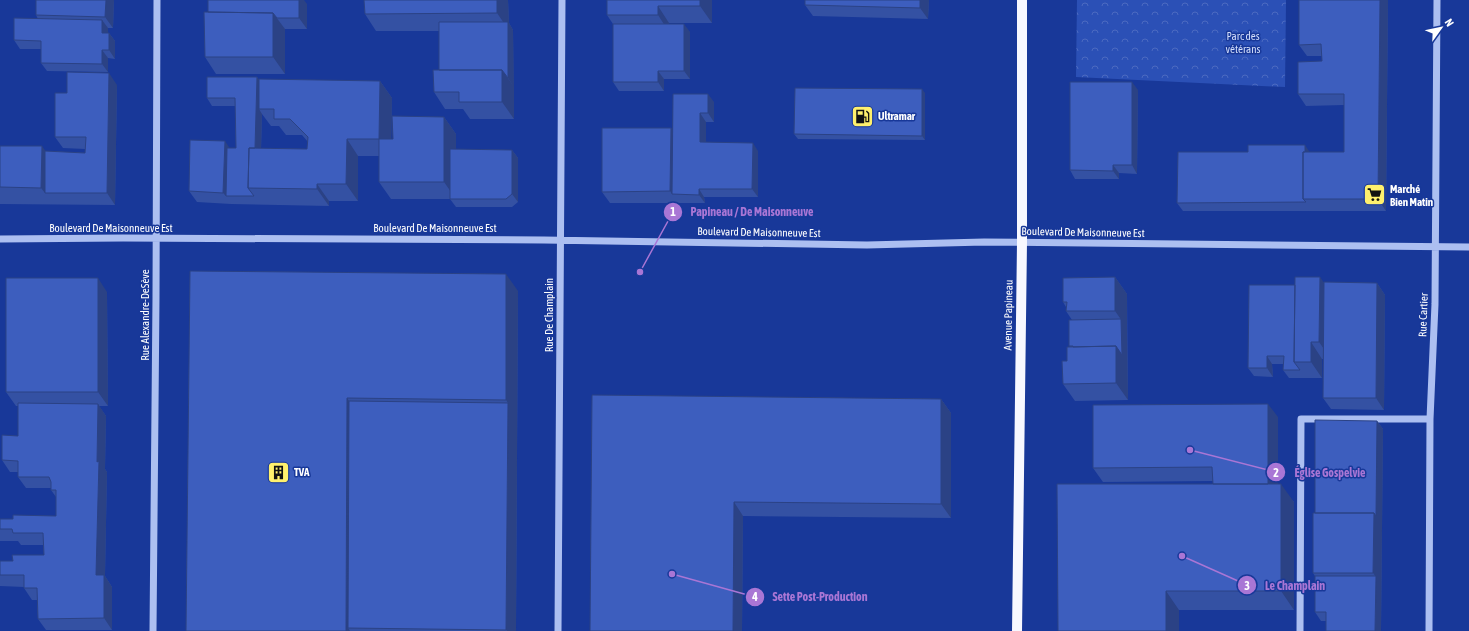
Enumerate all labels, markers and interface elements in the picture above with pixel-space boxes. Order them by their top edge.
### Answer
north arrow [1421,8,1461,48]
text: N [1443,17,1456,29]
park label: Parc des vétérans [1226,30,1261,55]
fuel station icon: Ultramar [849,103,875,129]
place label: Ultramar [878,110,916,122]
supermarket icon: Marché Bien Matin [1361,182,1387,208]
place label: Marché Bien Matin [1390,183,1433,208]
callout: Papineau / De Maisonneuve [663,200,821,224]
text: 1 [670,205,676,219]
text: Papineau / De Maisonneuve [691,205,814,219]
street label: Boulevard De Maisonneuve Est [49,222,173,234]
street label: Boulevard De Maisonneuve Est [373,222,497,234]
street label: Boulevard De Maisonneuve Est [697,225,821,239]
street label: Boulevard De Maisonneuve Est [1021,225,1145,239]
street label: Rue Alexandre-DeSève [139,269,151,361]
street label: Rue De Champlain [543,278,555,352]
street label: Avenue Papineau [1001,280,1015,350]
street label: Rue Cartier [1416,292,1430,337]
building icon: TVA [266,459,292,485]
callout: Église Gospelvie [1266,460,1373,484]
text: Église Gospelvie [1294,465,1366,480]
place label: TVA [294,466,310,478]
text: 2 [1273,466,1279,480]
callout: Le Champlain [1237,573,1333,597]
text: 3 [1244,579,1250,593]
text: Le Champlain [1265,579,1325,593]
callout: Sette Post-Production [745,585,876,609]
text: 4 [751,590,758,604]
text: Sette Post-Production [772,590,868,604]

